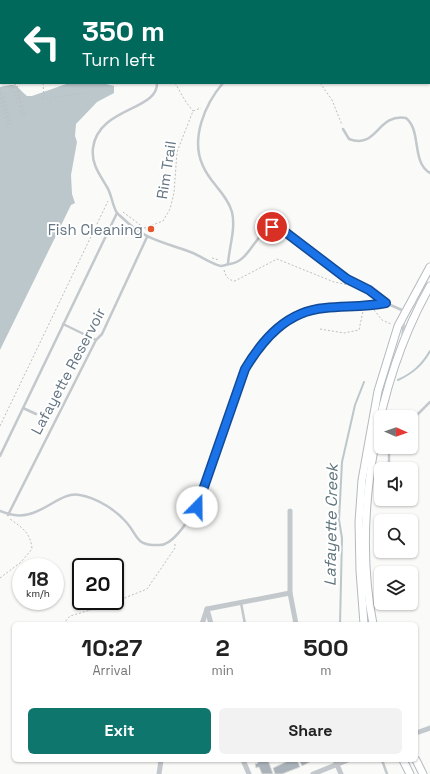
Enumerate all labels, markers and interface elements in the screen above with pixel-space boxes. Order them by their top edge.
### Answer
text: 350 m [82,13,165,49]
icon: left [16,16,68,68]
text: Turn left [82,48,155,71]
street label: Rim Trail [152,140,180,200]
pin [255,210,289,244]
icon: arrive [261,216,283,238]
place label: Fish Cleaning [48,220,143,239]
marker: Fish Cleaning [146,224,156,234]
street label: Lafayette Reservoir [27,304,110,438]
north arrow [374,410,418,454]
map controls [374,410,418,610]
water label: Lafayette Creek [319,461,343,586]
button: sound [374,462,418,506]
position arrow [176,486,218,528]
button: search [374,514,418,558]
speed limit sign: 20 [72,558,124,610]
text: 18 [27,566,49,592]
button: layers [374,566,418,610]
text: km/h [26,587,50,600]
text: 10:27 [81,632,142,663]
text: 2 [216,632,230,663]
text: 500 [303,632,349,663]
text: Arrival [92,662,131,679]
text: min [212,662,234,679]
text: m [320,662,332,679]
button: Exit [28,708,211,754]
button: Share [219,708,402,754]

